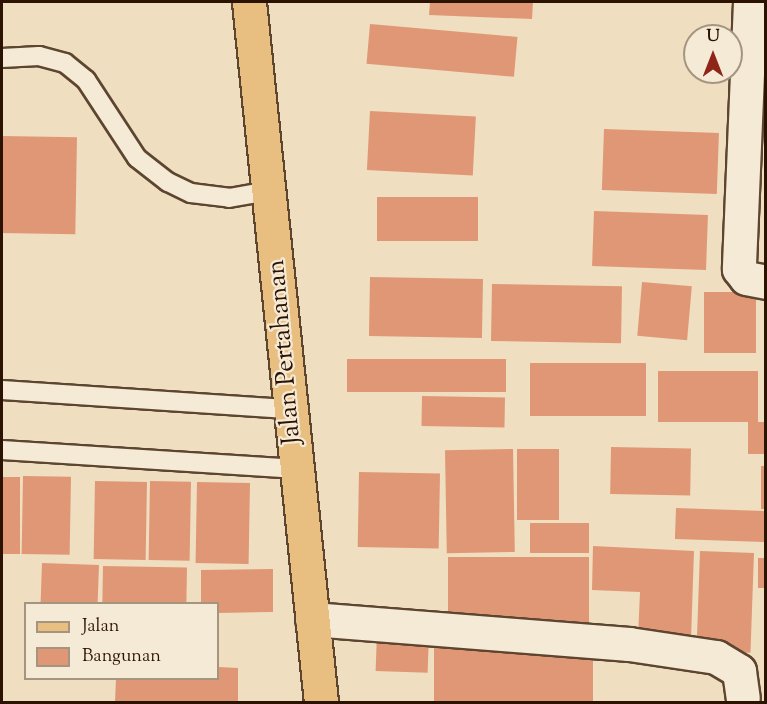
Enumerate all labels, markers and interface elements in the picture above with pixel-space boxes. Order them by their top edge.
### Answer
north arrow [683,24,743,84]
text: U [706,26,720,49]
street label: Jalan Pertahanan [261,258,309,446]
legend [24,602,219,680]
text: Jalan [82,614,119,640]
text: Bangunan [82,644,161,670]

